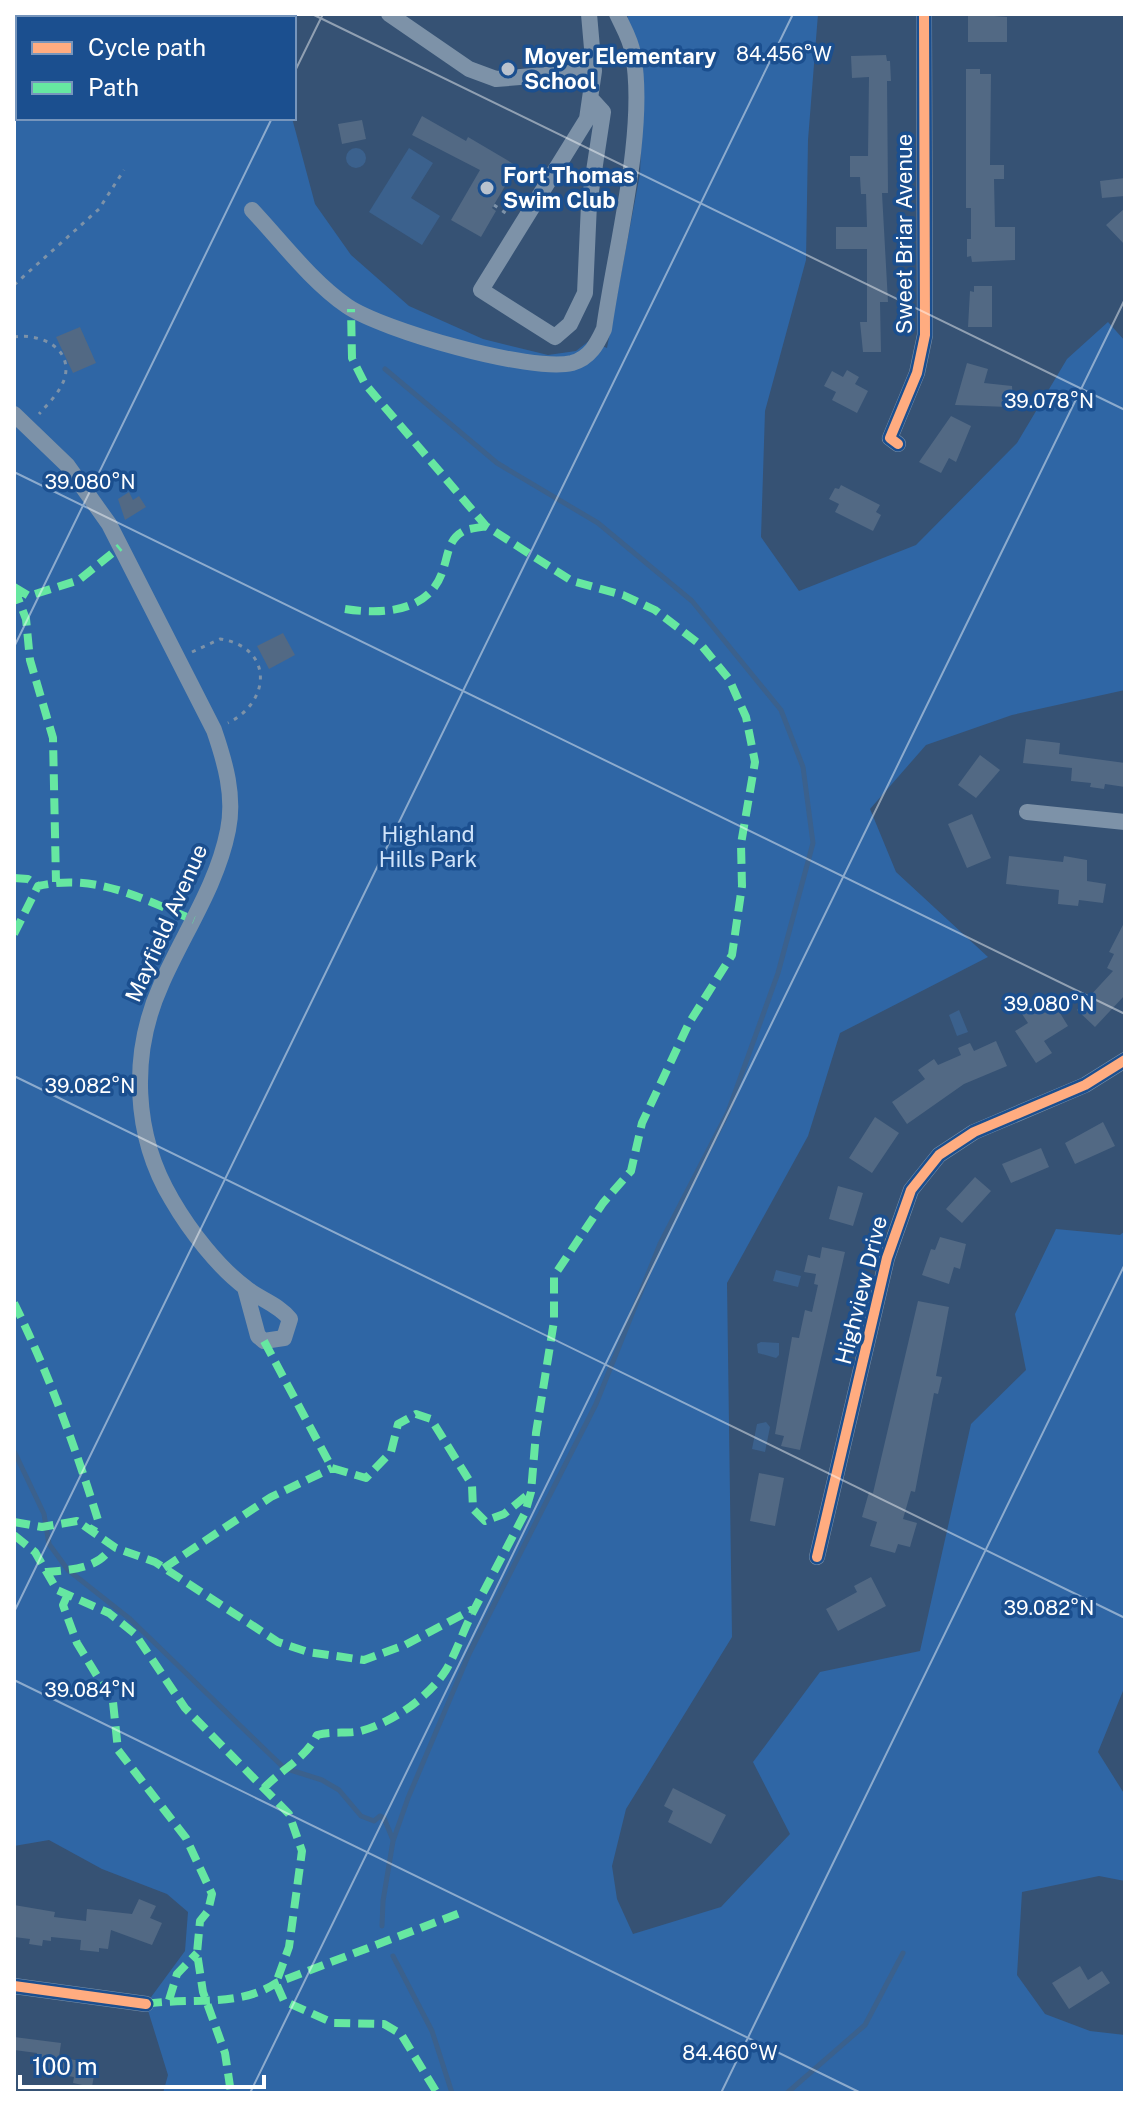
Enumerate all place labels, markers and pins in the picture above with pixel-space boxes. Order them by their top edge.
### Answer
place label: Moyer Elementary School [524,43,717,94]
marker: Moyer Elementary School [499,60,517,78]
place label: Fort Thomas Swim Club [503,162,635,213]
marker: Fort Thomas Swim Club [478,179,496,197]

